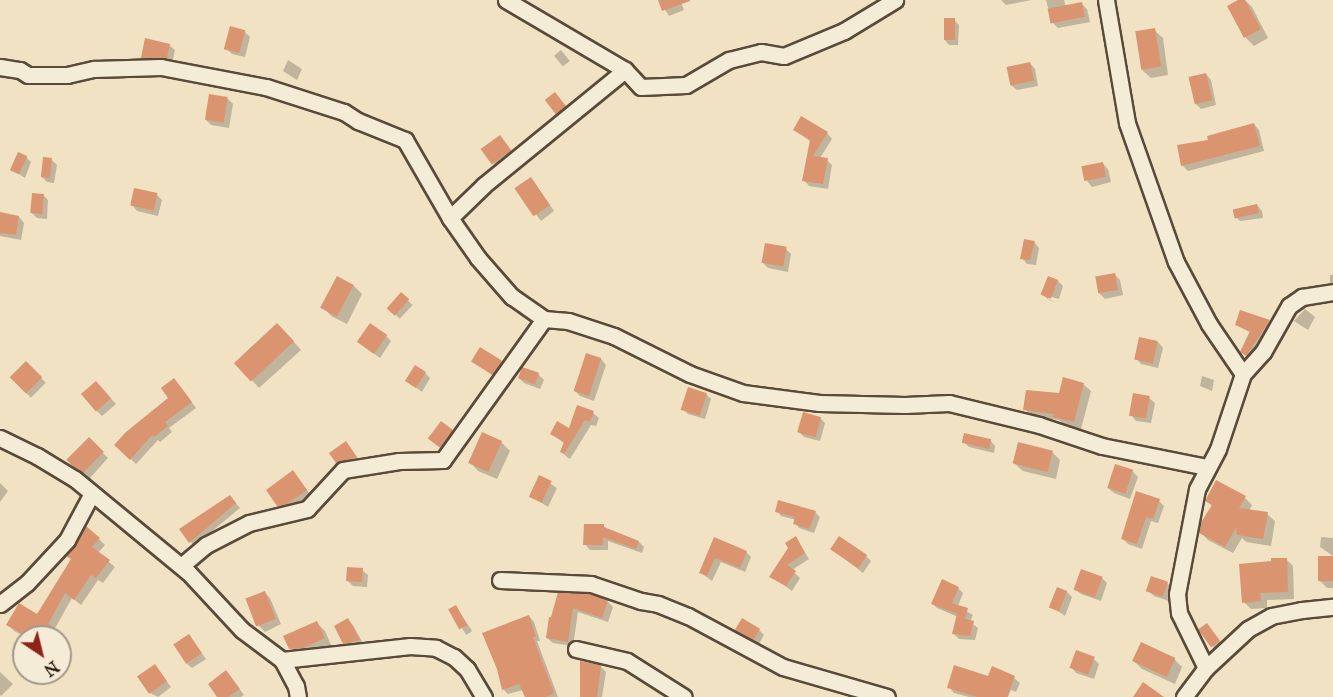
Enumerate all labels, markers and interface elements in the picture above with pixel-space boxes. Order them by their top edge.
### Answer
north arrow [12,625,72,685]
text: N [40,657,62,680]

